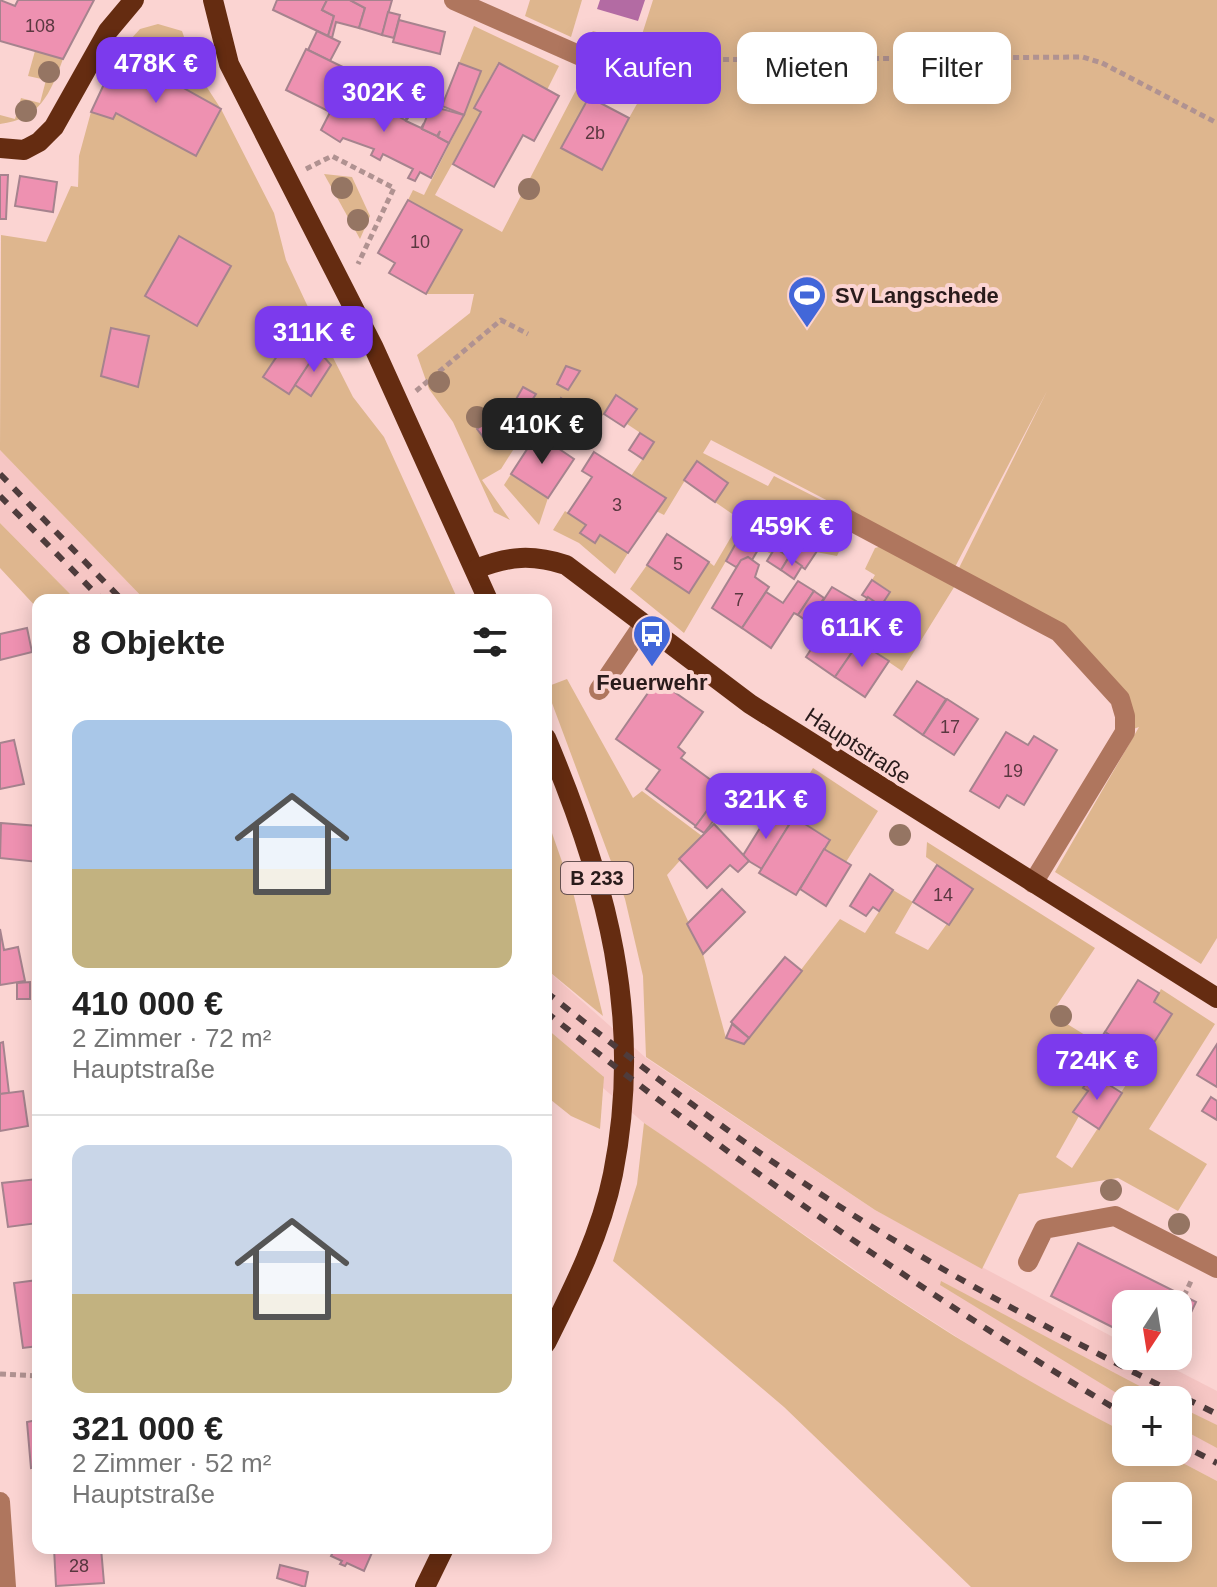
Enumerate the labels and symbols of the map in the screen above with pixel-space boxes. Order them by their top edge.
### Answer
house number: 108 [25,16,55,36]
pin: 478K € [91,37,221,105]
pin: 302K € [319,66,449,134]
house number: 2b [585,123,605,143]
house number: 10 [410,232,430,252]
sports icon: SV Langschede [786,274,828,329]
place label: SV Langschede [835,283,999,308]
pin: 311K € [249,306,379,374]
pin: 410K € [477,398,607,466]
house number: 3 [612,495,622,515]
pin: 459K € [727,500,857,568]
house number: 5 [673,554,683,574]
house number: 7 [734,590,744,610]
pin: 611K € [797,601,927,669]
bus stop icon: Feuerwehr [631,613,673,668]
place label: Feuerwehr [596,670,708,695]
street label: Hauptstraße [800,703,916,789]
house number: 17 [940,717,960,737]
house number: 19 [1003,761,1023,781]
pin: 321K € [701,773,831,841]
road number: B 233 [561,862,633,894]
house number: 14 [933,885,953,905]
pin: 724K € [1032,1034,1162,1102]
north arrow [1112,1290,1192,1370]
house number: 28 [69,1556,89,1576]

